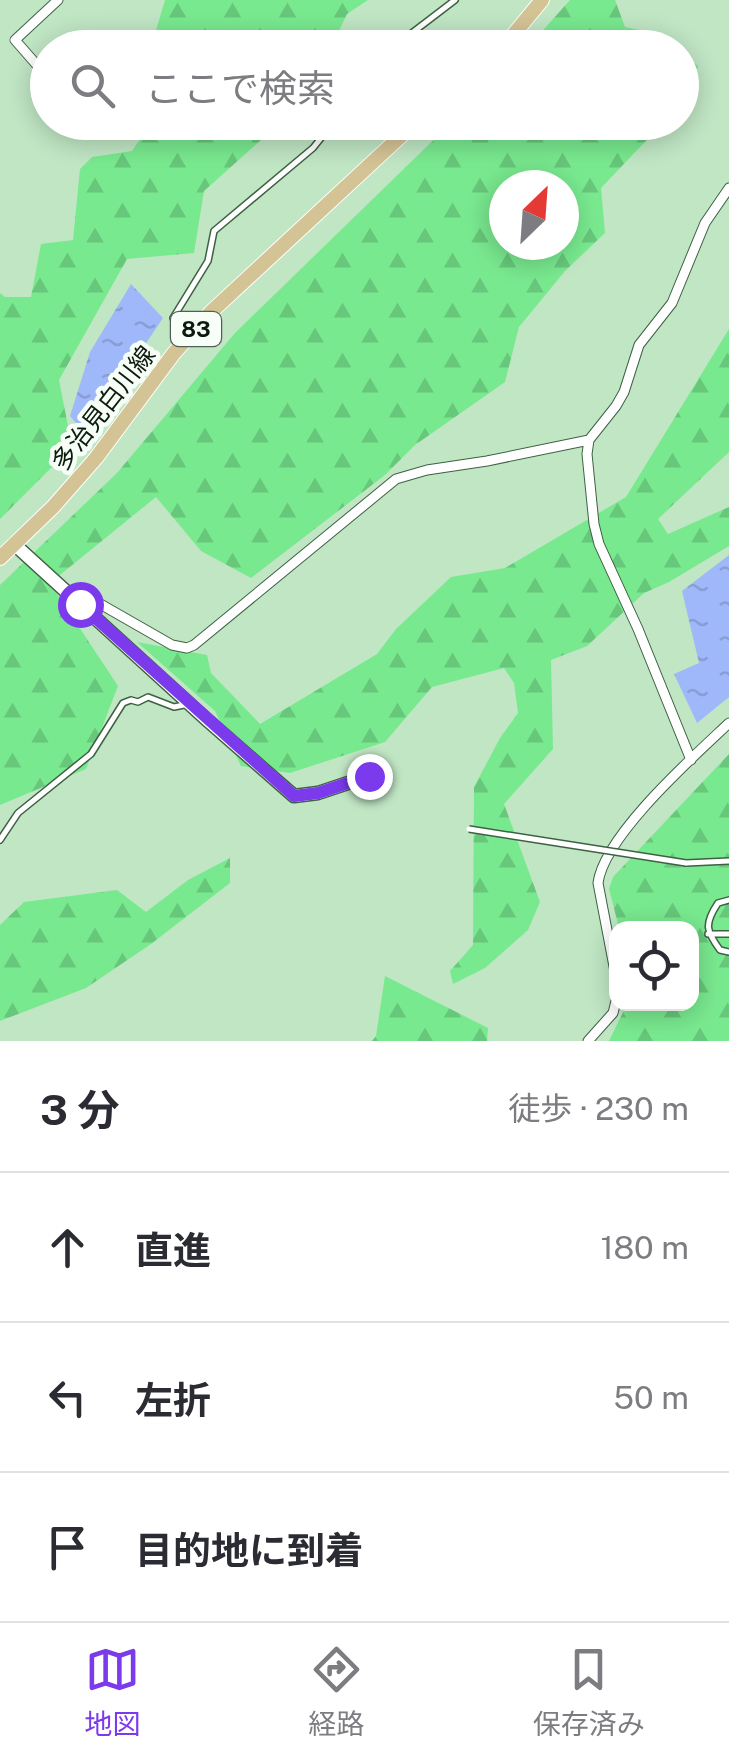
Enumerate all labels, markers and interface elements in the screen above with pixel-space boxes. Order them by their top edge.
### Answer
search box [30,30,699,140]
icon: search [65,58,120,113]
text: ここで検索 [145,66,335,111]
north arrow [489,170,579,260]
road number: 83 [171,312,221,346]
street label: 多治見白川線 [45,340,161,476]
route start [58,582,104,628]
route end [347,754,393,800]
map controls [609,921,699,1011]
button: locate [609,921,699,1011]
text: 3 分 [40,1085,119,1134]
text: 徒歩 · 230 m [508,1090,689,1127]
icon: ahead [40,1220,95,1275]
text: 直進 [135,1228,211,1273]
text: 180 m [600,1229,689,1266]
icon: left [40,1370,95,1425]
text: 左折 [135,1378,211,1423]
text: 50 m [613,1379,689,1416]
icon: arrive [40,1520,95,1575]
text: 目的地に到着 [135,1528,363,1573]
tab: 地図 [84,1642,140,1742]
tab: 経路 [308,1642,365,1742]
tab: 保存済み [533,1642,645,1742]

